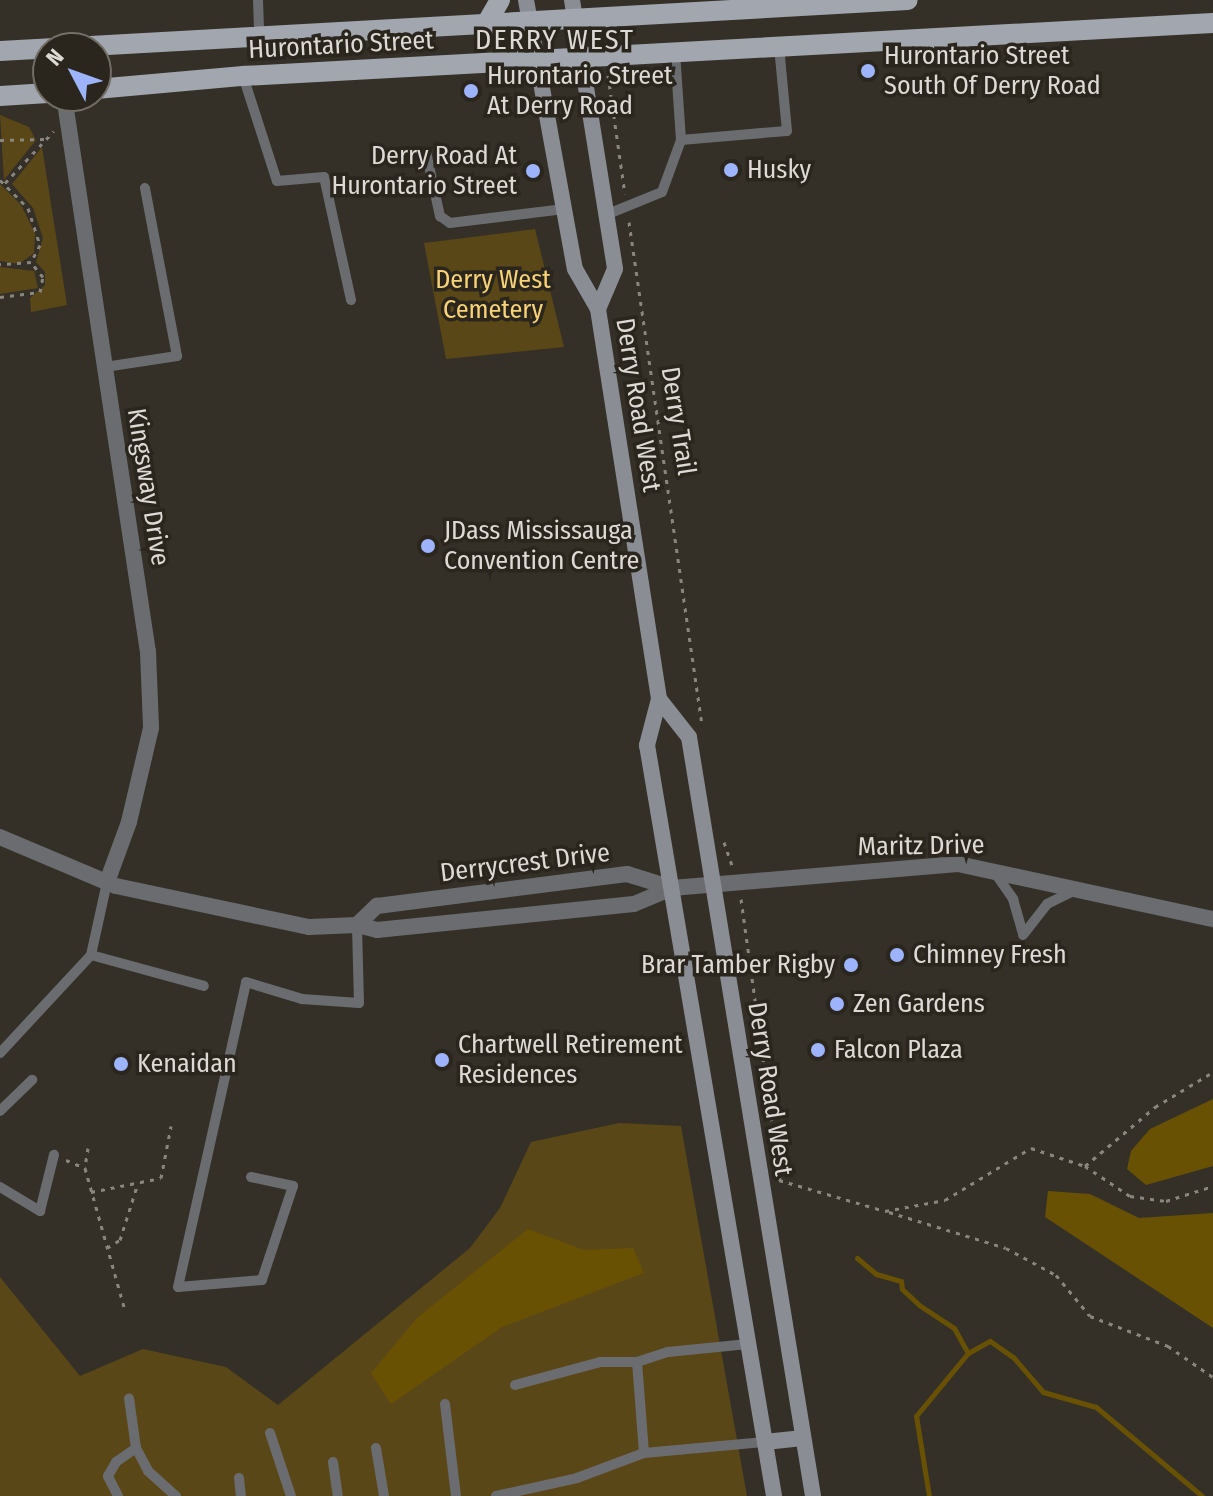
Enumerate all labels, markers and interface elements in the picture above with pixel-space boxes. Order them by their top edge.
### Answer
district label: DERRY WEST [475,23,635,57]
street label: Hurontario Street [248,25,434,65]
north arrow [32,32,112,112]
place label: Hurontario Street South Of Derry Road [884,40,1101,102]
text: N [41,43,70,71]
place label: Hurontario Street At Derry Road [487,60,672,122]
marker: Hurontario Street South Of Derry Road [859,62,877,80]
marker: Hurontario Street At Derry Road [462,82,480,100]
place label: Derry Road At Hurontario Street [332,140,517,202]
place label: Husky [747,154,811,186]
marker: Husky [722,161,740,179]
marker: Derry Road At Hurontario Street [524,162,542,180]
park label: Derry West Cemetery [435,264,551,326]
street label: Derry Road West [609,316,667,494]
street label: Derry Trail [654,364,702,478]
street label: Kingsway Drive [120,406,176,568]
place label: JDass Mississauga Convention Centre [444,515,639,576]
marker: JDass Mississauga Convention Centre [419,537,437,555]
street label: Maritz Drive [857,829,985,863]
street label: Derrycrest Drive [438,837,612,889]
place label: Chimney Fresh [913,939,1067,971]
marker: Chimney Fresh [888,946,906,964]
place label: Brar Tamber Rigby [641,949,835,981]
marker: Brar Tamber Rigby [842,956,860,974]
place label: Zen Gardens [853,988,985,1020]
marker: Zen Gardens [828,995,846,1013]
street label: Derry Road West [741,1000,799,1178]
place label: Chartwell Retirement Residences [458,1029,683,1090]
place label: Falcon Plaza [834,1034,963,1066]
marker: Falcon Plaza [809,1041,827,1059]
place label: Kenaidan [137,1048,237,1080]
marker: Chartwell Retirement Residences [433,1051,451,1069]
marker: Kenaidan [112,1055,130,1073]

